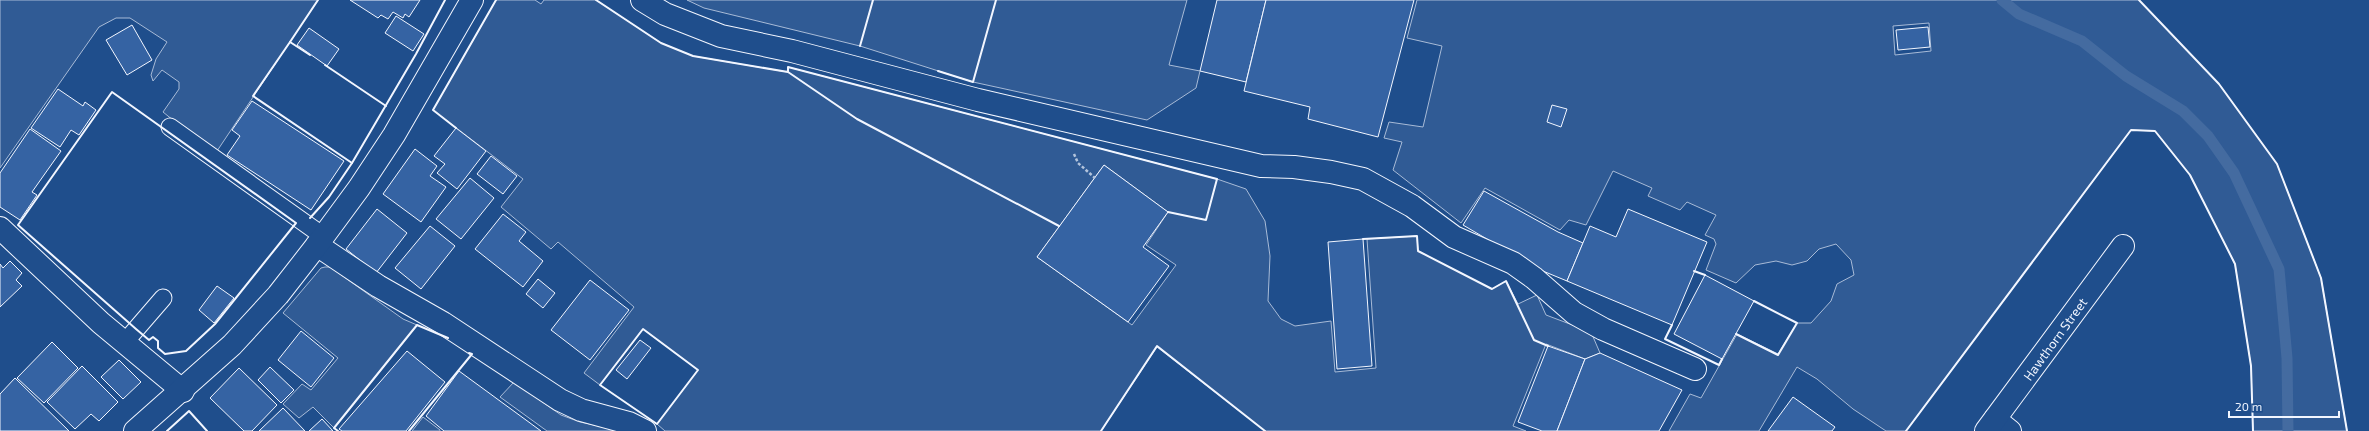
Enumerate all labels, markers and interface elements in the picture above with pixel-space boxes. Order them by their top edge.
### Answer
street label: Hawthorn Street [2020,295,2090,383]
scale bar [2229,393,2339,419]
text: 20 m [2235,399,2262,413]

